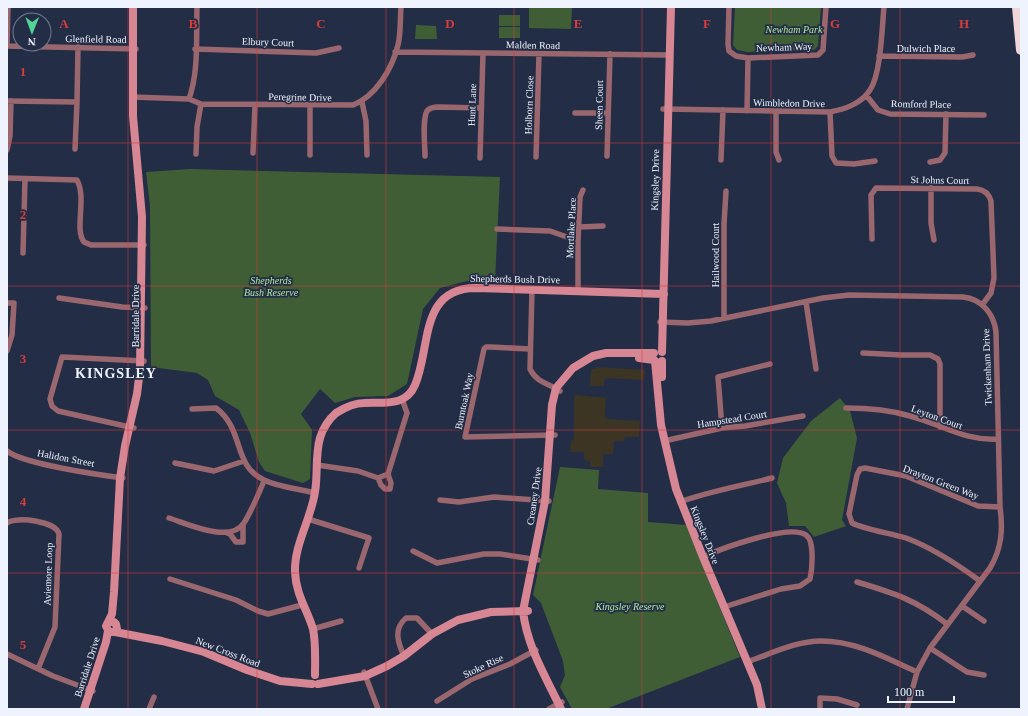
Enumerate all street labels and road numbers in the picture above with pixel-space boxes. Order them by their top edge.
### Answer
street label: Glenfield Road [65,33,127,45]
street label: Elbury Court [242,36,295,48]
street label: Malden Road [506,39,560,51]
street label: Newham Way [756,41,812,53]
street label: Dulwich Place [897,43,956,54]
street label: Holborn Close [522,75,536,134]
street label: Sheen Court [593,80,605,130]
street label: Hunt Lane [466,83,478,126]
street label: Peregrine Drive [268,91,332,103]
street label: Wimbledon Drive [753,97,826,109]
street label: Romford Place [891,98,952,110]
street label: Kingsley Drive [649,149,661,211]
street label: St Johns Court [910,174,970,186]
street label: Mortlake Place [564,197,578,259]
street label: Hailwood Court [710,222,721,287]
street label: Shepherds Bush Drive [470,273,561,285]
street label: Barridale Drive [130,284,141,347]
street label: Twickenham Drive [980,328,994,406]
street label: Burntoak Way [453,372,475,430]
street label: Leyton Court [910,403,964,431]
street label: Hampstead Court [696,408,768,430]
street label: Halidon Street [36,447,96,469]
street label: Drayton Green Way [902,463,980,501]
street label: Creaney Drive [524,466,544,526]
street label: Kingsley Drive [688,504,722,566]
street label: Aviemore Loop [41,542,55,606]
street label: Barridale Drive [72,635,102,698]
street label: New Cross Road [194,635,262,669]
street label: Stoke Rise [461,652,505,680]

